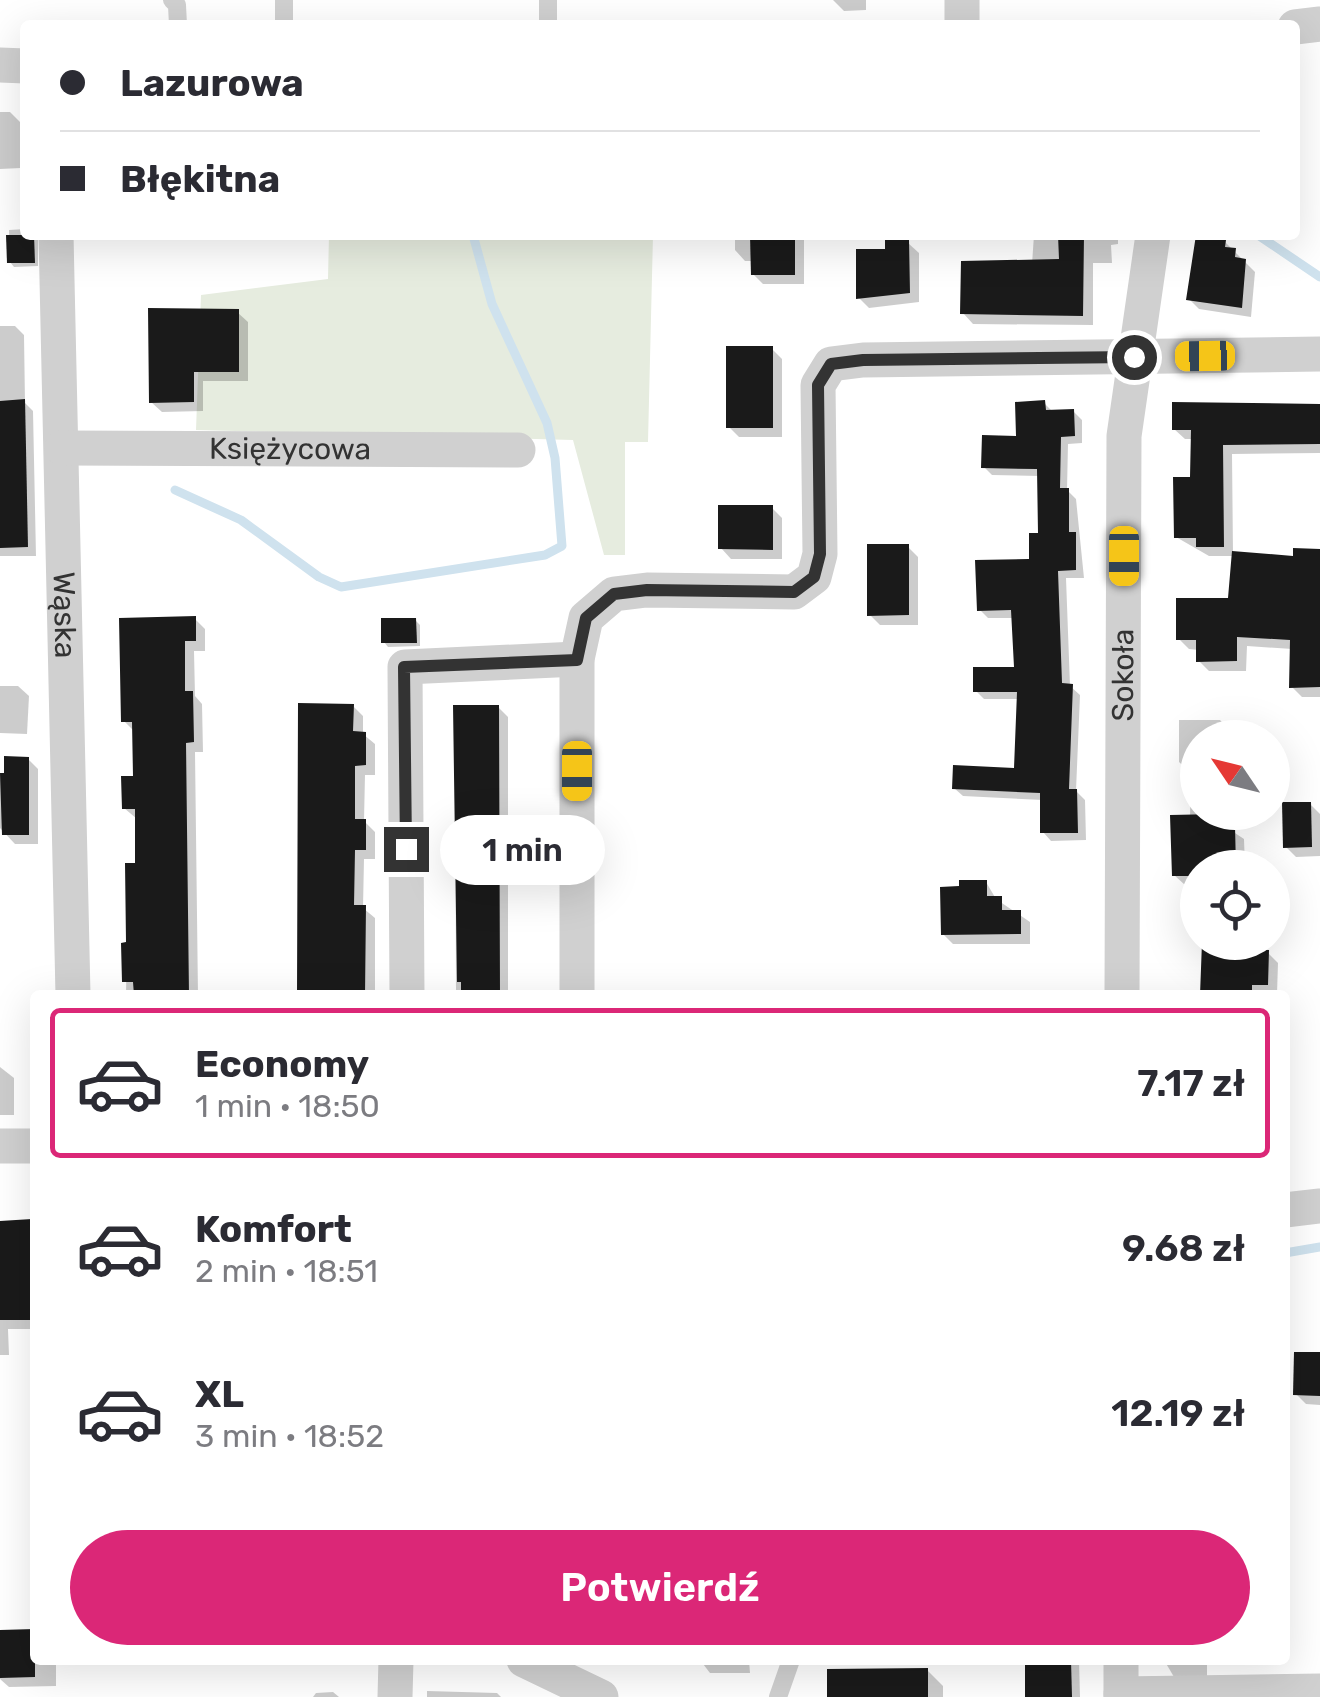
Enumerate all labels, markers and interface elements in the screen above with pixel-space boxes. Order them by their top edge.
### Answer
text: Lazurowa [120,60,304,106]
text: Błękitna [120,156,280,202]
route start [1112,335,1157,380]
car [1175,340,1235,372]
street label: Księżycowa [209,431,371,467]
car [1109,526,1139,586]
street label: Wąska [46,571,83,659]
street label: Sokoła [1105,629,1141,721]
north arrow [1180,720,1290,830]
map controls [1180,720,1290,960]
car [562,741,592,801]
callout: 1 min [441,814,606,884]
route end [384,827,429,872]
text: 1 min [482,831,563,869]
button: locate [1180,850,1290,960]
icon: car [75,1038,165,1128]
text: Economy [195,1041,369,1087]
text: 7.17 zł [1137,1060,1245,1106]
text: 1 min · 18:50 [195,1087,380,1125]
icon: car [75,1203,165,1293]
text: Komfort [195,1206,352,1252]
text: 9.68 zł [1122,1225,1245,1271]
text: 2 min · 18:51 [195,1252,378,1290]
icon: car [75,1368,165,1458]
text: XL [195,1371,244,1417]
text: 12.19 zł [1111,1390,1245,1436]
text: 3 min · 18:52 [195,1417,384,1455]
button: Potwierdź [70,1530,1250,1645]

